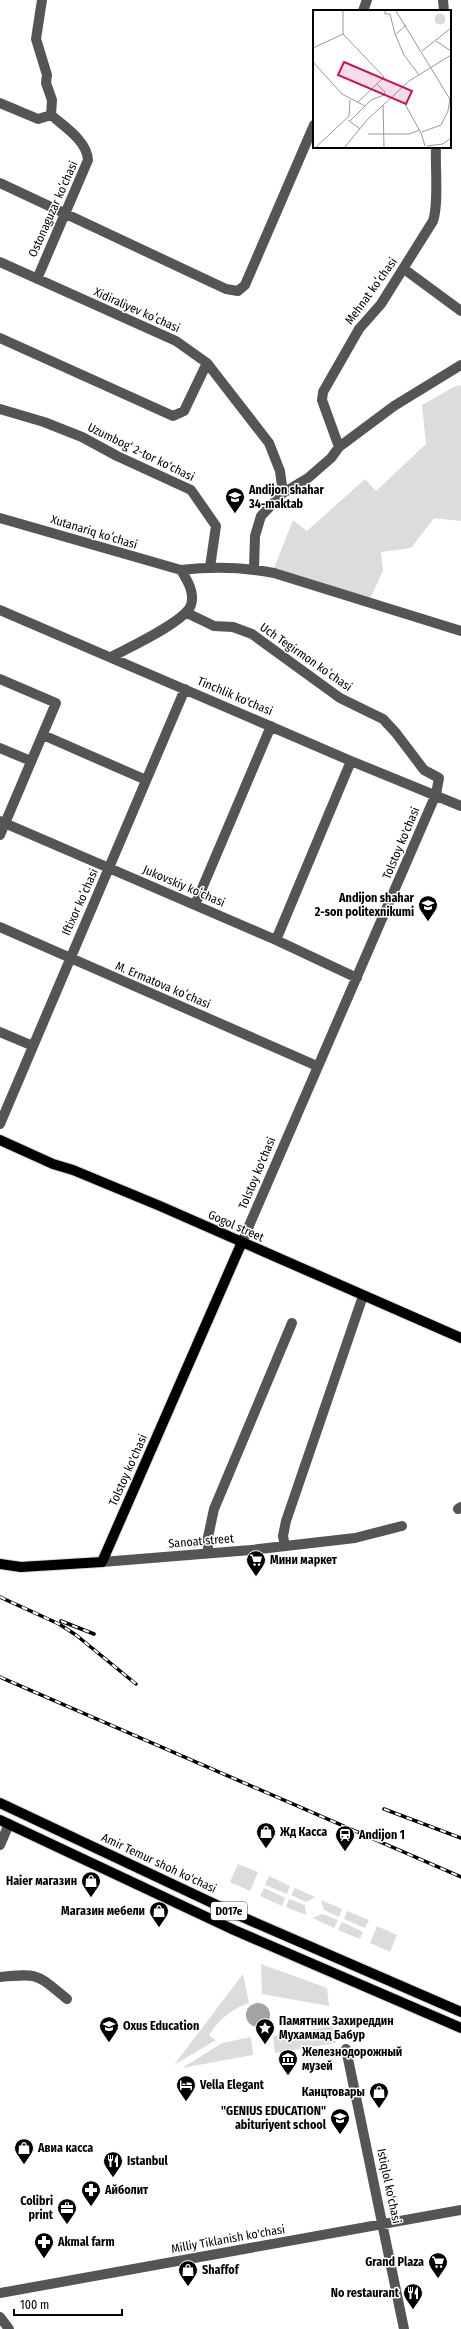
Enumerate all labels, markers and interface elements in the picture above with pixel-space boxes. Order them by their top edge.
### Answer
inset map [313,10,451,148]
street label: Ostonaguzar koʻchasi [25,158,80,259]
street label: Mehnat koʻchasi [341,254,400,327]
street label: Xidiraliyev koʻchasi [92,284,183,335]
street label: Uzumbog‘ 2-tor ko‘chasi [85,420,197,484]
place label: Andijon shahar 34-maktab [248,483,325,511]
school or university icon: Andijon shahar 34-maktab [224,486,246,514]
street label: Xutanariq koʻchasi [49,511,139,552]
street label: Uch Tegirmon koʻchasi [257,619,355,694]
street label: Tinchlik ko'chasi [195,674,275,718]
street label: Tolstoy ko'chasi [379,805,423,881]
street label: Jukovskiy koʻchasi [141,861,228,910]
street label: Iftixor koʻchasi [58,866,101,938]
place label: Andijon shahar 2-son politexnikumi [314,891,415,919]
school or university icon: Andijon shahar 2-son politexnikumi [417,894,439,922]
street label: M. Ermatova koʻchasi [113,958,213,1011]
street label: Tolstoy ko'chasi [235,1135,279,1211]
street label: Gogol street [206,1207,266,1245]
street label: Tolstoy ko'chasi [106,1432,150,1508]
street label: Sanoat street [168,1531,234,1551]
supermarket icon: Мини маркет [245,1549,267,1577]
place label: Мини маркет [270,1553,338,1567]
shop icon: Жд Касса [255,1821,277,1849]
station icon: Andijon 1 [334,1824,356,1852]
place label: Жд Касса [279,1825,327,1839]
place label: Andijon 1 [358,1828,405,1842]
street label: Amir Temur shoh ko'chasi [99,1830,219,1896]
shop icon: Haier магазин [80,1870,102,1898]
place label: Haier магазин [6,1874,77,1888]
shop icon: Магазин мебели [148,1900,170,1928]
road number: D017e [211,1902,247,1920]
place label: Магазин мебели [61,1904,145,1918]
place label: Памятник Захиреддин Мухаммад Бабур [279,2014,394,2042]
school or university icon: Oxus Education [98,2015,120,2043]
place icon: Памятник Захиреддин Мухаммад Бабур [254,2017,276,2045]
place label: Oxus Education [123,2019,199,2033]
place label: Железнодорожный музей [301,2045,402,2073]
museum icon: Железнодорожный музей [277,2048,299,2076]
hotel icon: Vella Elegant [175,2074,197,2102]
place label: Vella Elegant [199,2078,265,2092]
shop icon: Канцтовары [368,2081,390,2109]
place label: Канцтовары [302,2085,365,2099]
place label: "GENIUS EDUCATION" abituriyent school [221,2104,327,2132]
school or university icon: "GENIUS EDUCATION" abituriyent school [329,2107,351,2135]
shop icon: Авиа касса [13,2137,35,2165]
place label: Авиа касса [37,2141,93,2155]
street label: Istiqlol ko'chasi [374,2147,404,2225]
restaurant icon: Istanbul [102,2150,124,2178]
place label: Istanbul [127,2154,169,2168]
pharmacy icon: Айболит [80,2179,102,2207]
place label: Айболит [104,2183,149,2197]
place label: Colibri print [20,2194,54,2222]
office icon: Colibri print [56,2197,78,2225]
street label: Milliy Tiklanish ko'chasi [170,2222,286,2256]
pharmacy icon: Akmal farm [33,2231,55,2259]
place label: Akmal farm [57,2235,115,2249]
supermarket icon: Grand Plaza [427,2251,449,2279]
place label: Grand Plaza [365,2255,424,2269]
shop icon: Shaffof [177,2259,199,2287]
place label: Shaffof [202,2263,240,2277]
restaurant icon: No restaurant [402,2282,424,2310]
place label: No restaurant [331,2286,400,2300]
scale bar [14,2291,122,2317]
text: 100 m [20,2298,49,2312]

